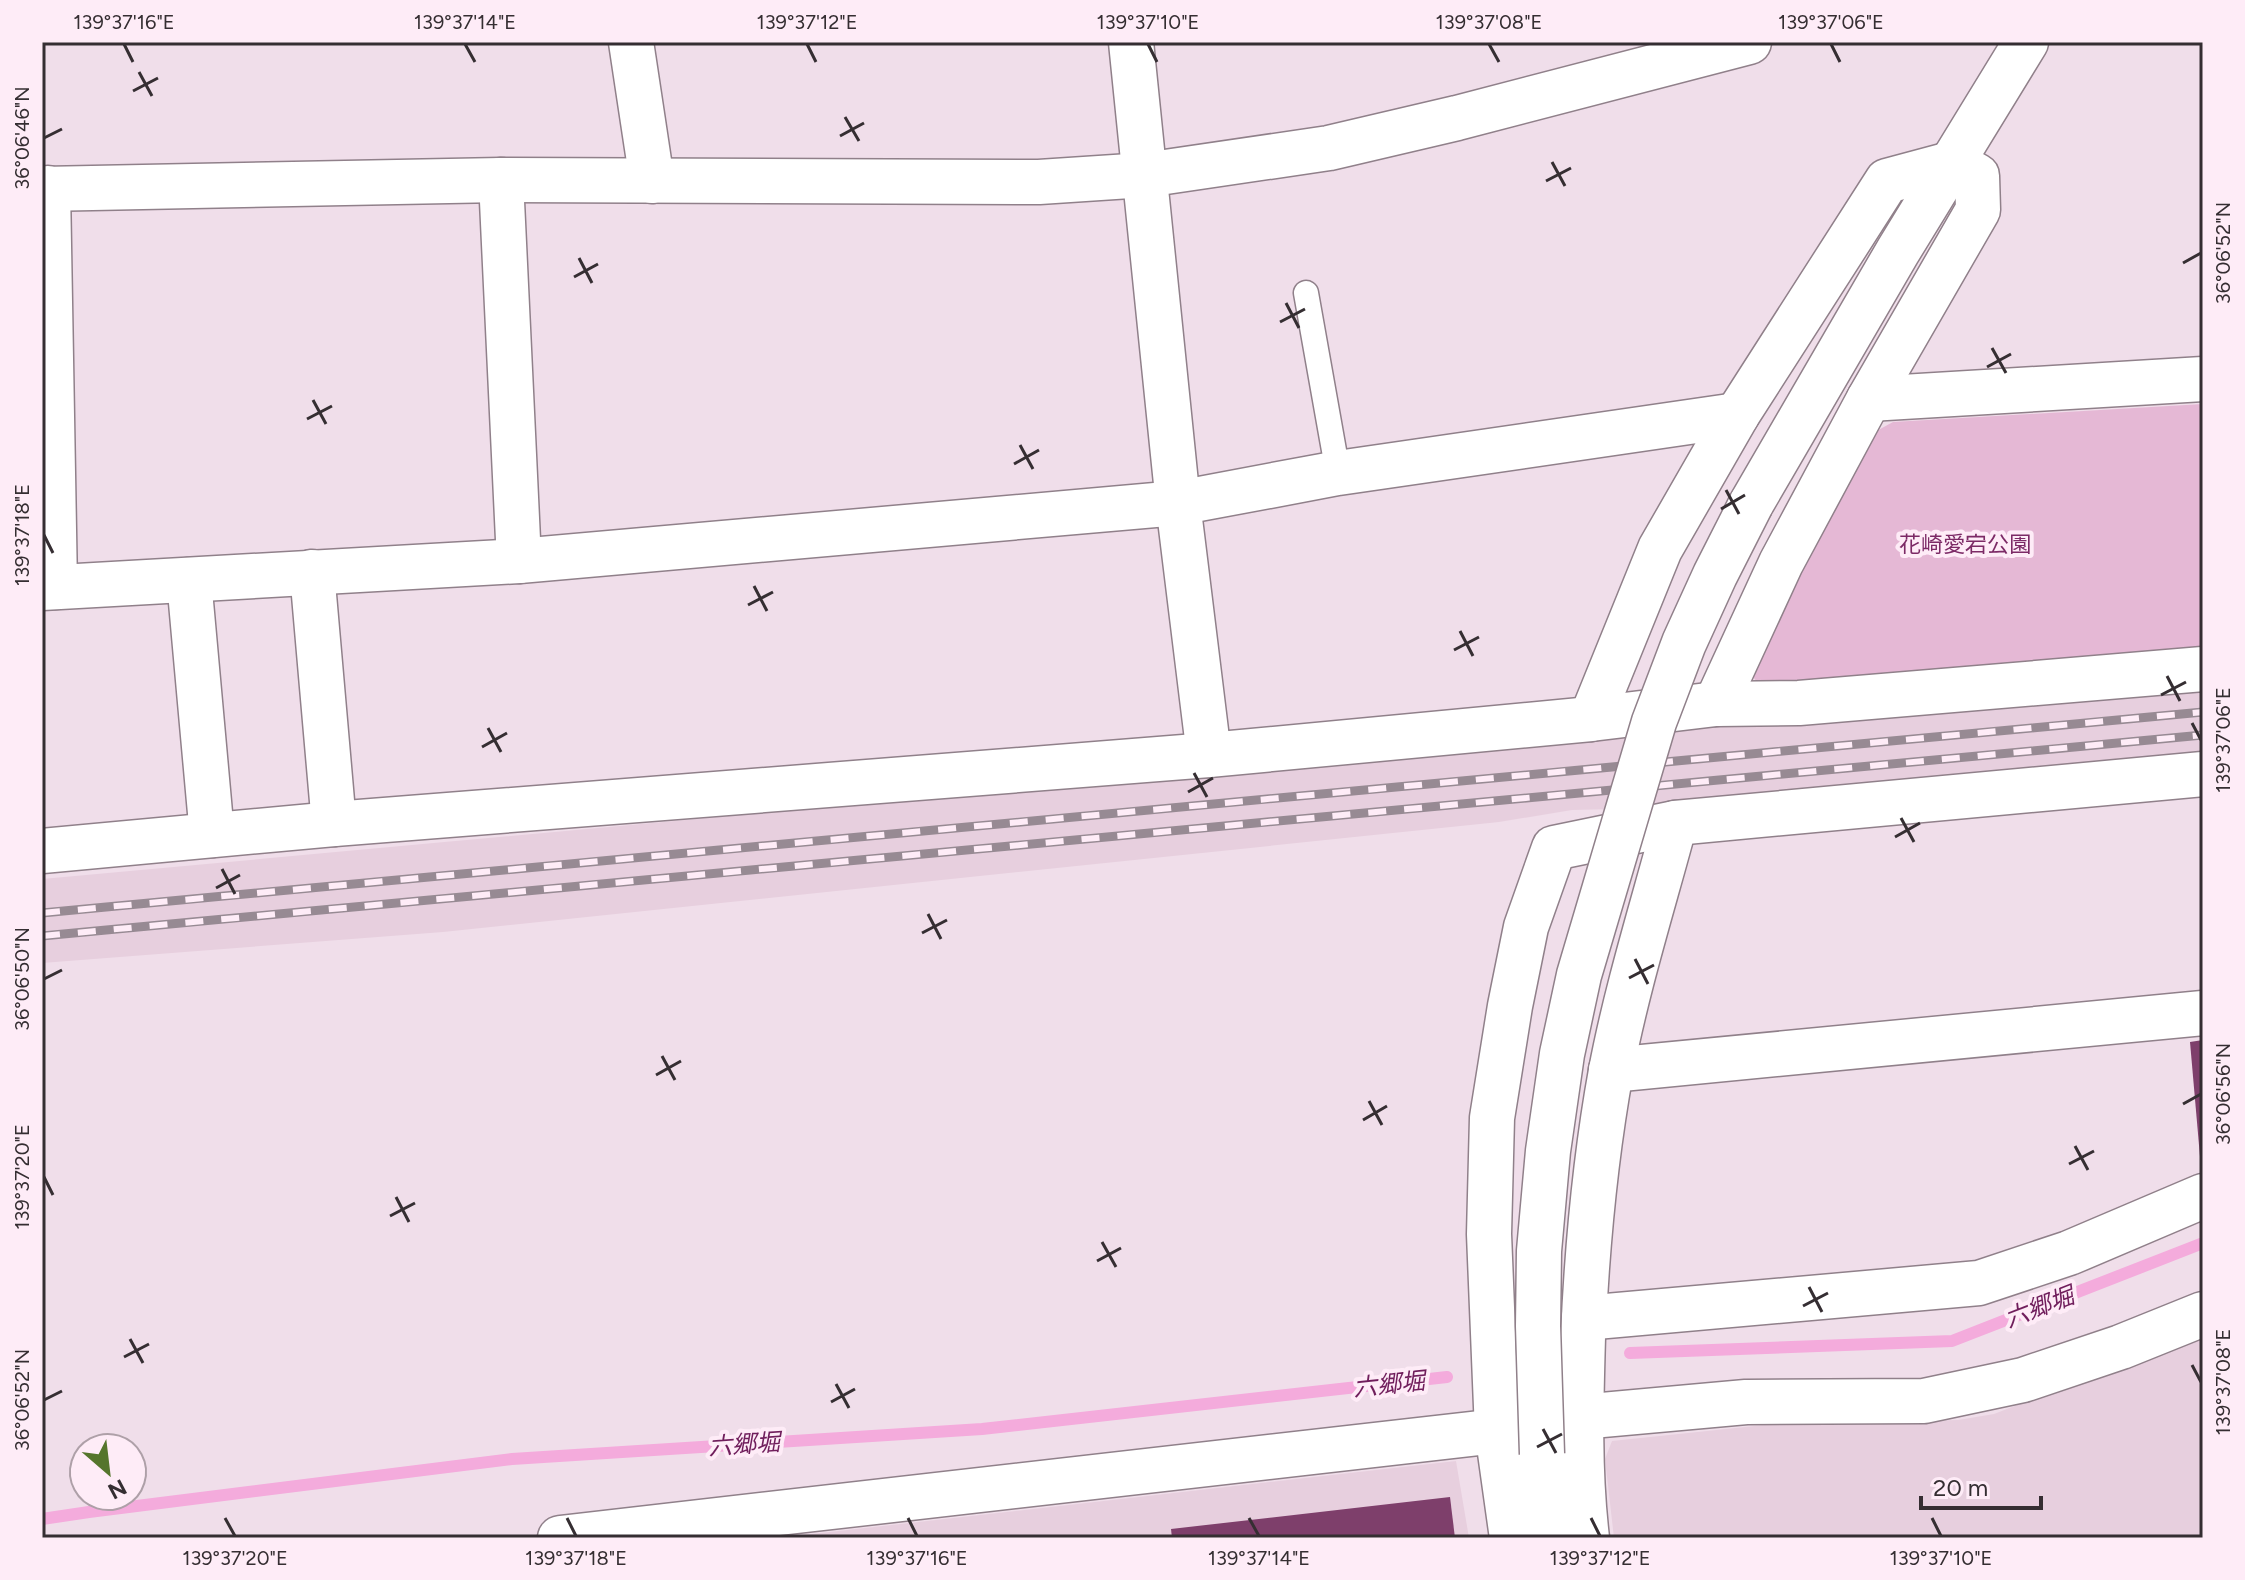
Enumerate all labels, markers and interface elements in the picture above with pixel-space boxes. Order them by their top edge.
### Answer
text: 139°37'16"E [73,10,175,34]
text: 139°37'14"E [414,10,516,34]
text: 139°37'12"E [756,10,858,34]
text: 139°37'10"E [1097,10,1199,34]
text: 139°37'08"E [1436,10,1542,34]
text: 139°37'06"E [1778,10,1884,34]
text: 36°06'46"N [10,86,34,190]
text: 36°06'52"N [2211,202,2235,304]
text: 139°37'18"E [10,484,34,586]
park label: 花崎愛宕公園 [1899,531,2031,558]
text: 139°37'06"E [2211,687,2235,793]
text: 36°06'50"N [10,927,34,1031]
text: 36°06'56"N [2211,1043,2235,1145]
text: 139°37'20"E [10,1124,34,1230]
water label: 六郷堀 [2000,1279,2082,1333]
text: 139°37'08"E [2211,1329,2235,1435]
text: 36°06'52"N [10,1349,34,1451]
water label: 六郷堀 [1352,1365,1430,1402]
water label: 六郷堀 [707,1427,785,1461]
north arrow [68,1432,148,1512]
scale bar [1921,1460,2041,1510]
text: N [103,1473,131,1505]
text: 20 m [1933,1473,1988,1502]
text: 139°37'20"E [182,1546,288,1570]
text: 139°37'18"E [525,1546,627,1570]
text: 139°37'16"E [866,1546,968,1570]
text: 139°37'14"E [1208,1546,1310,1570]
text: 139°37'12"E [1549,1546,1651,1570]
text: 139°37'10"E [1890,1546,1992,1570]

